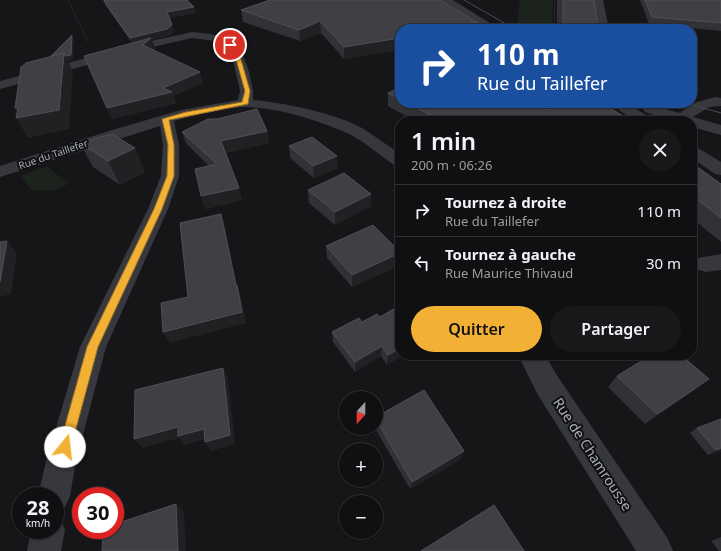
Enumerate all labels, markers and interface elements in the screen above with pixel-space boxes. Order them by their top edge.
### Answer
pin [213,28,247,62]
icon: arrive [219,34,241,56]
text: 110 m [477,35,560,73]
icon: right [411,40,463,92]
text: Rue du Taillefer [477,71,608,95]
text: 1 min [411,124,476,157]
button: close [639,129,681,171]
street label: Rue du Taillefer [16,136,90,172]
text: 200 m · 06:26 [411,156,492,174]
text: Tournez à droite [445,192,566,212]
icon: right [411,200,433,222]
text: 110 m [637,201,681,221]
text: Rue du Taillefer [445,212,539,230]
text: Tournez à gauche [445,244,576,264]
icon: left [411,252,433,274]
text: 30 m [646,253,681,273]
text: Rue Maurice Thivaud [445,264,573,282]
button: Quitter [411,306,542,352]
button: Partager [550,306,681,352]
north arrow [339,391,383,435]
map controls [339,391,383,539]
street label: Rue de Chamrousse [549,394,637,514]
position arrow [44,426,86,468]
button: + [339,443,383,487]
speed limit sign: 30 [72,487,124,539]
text: 28 [27,494,49,521]
button: − [339,495,383,539]
text: km/h [26,516,50,530]

